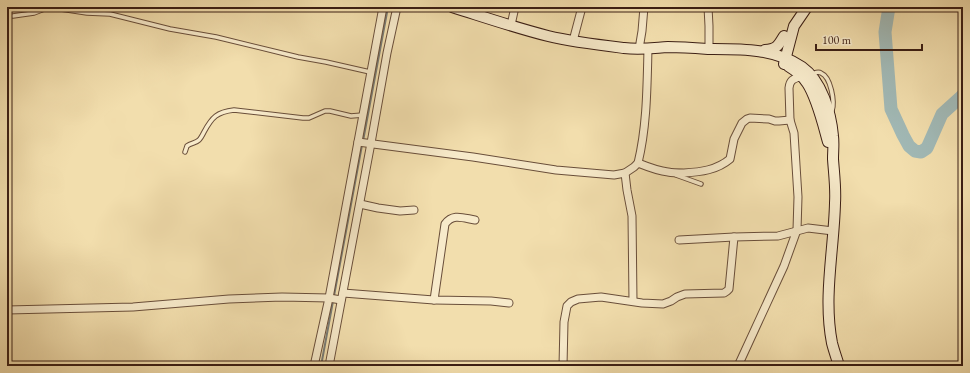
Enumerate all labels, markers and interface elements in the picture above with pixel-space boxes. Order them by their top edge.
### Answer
scale bar [816,26,922,52]
text: 100 m [822,32,852,48]

